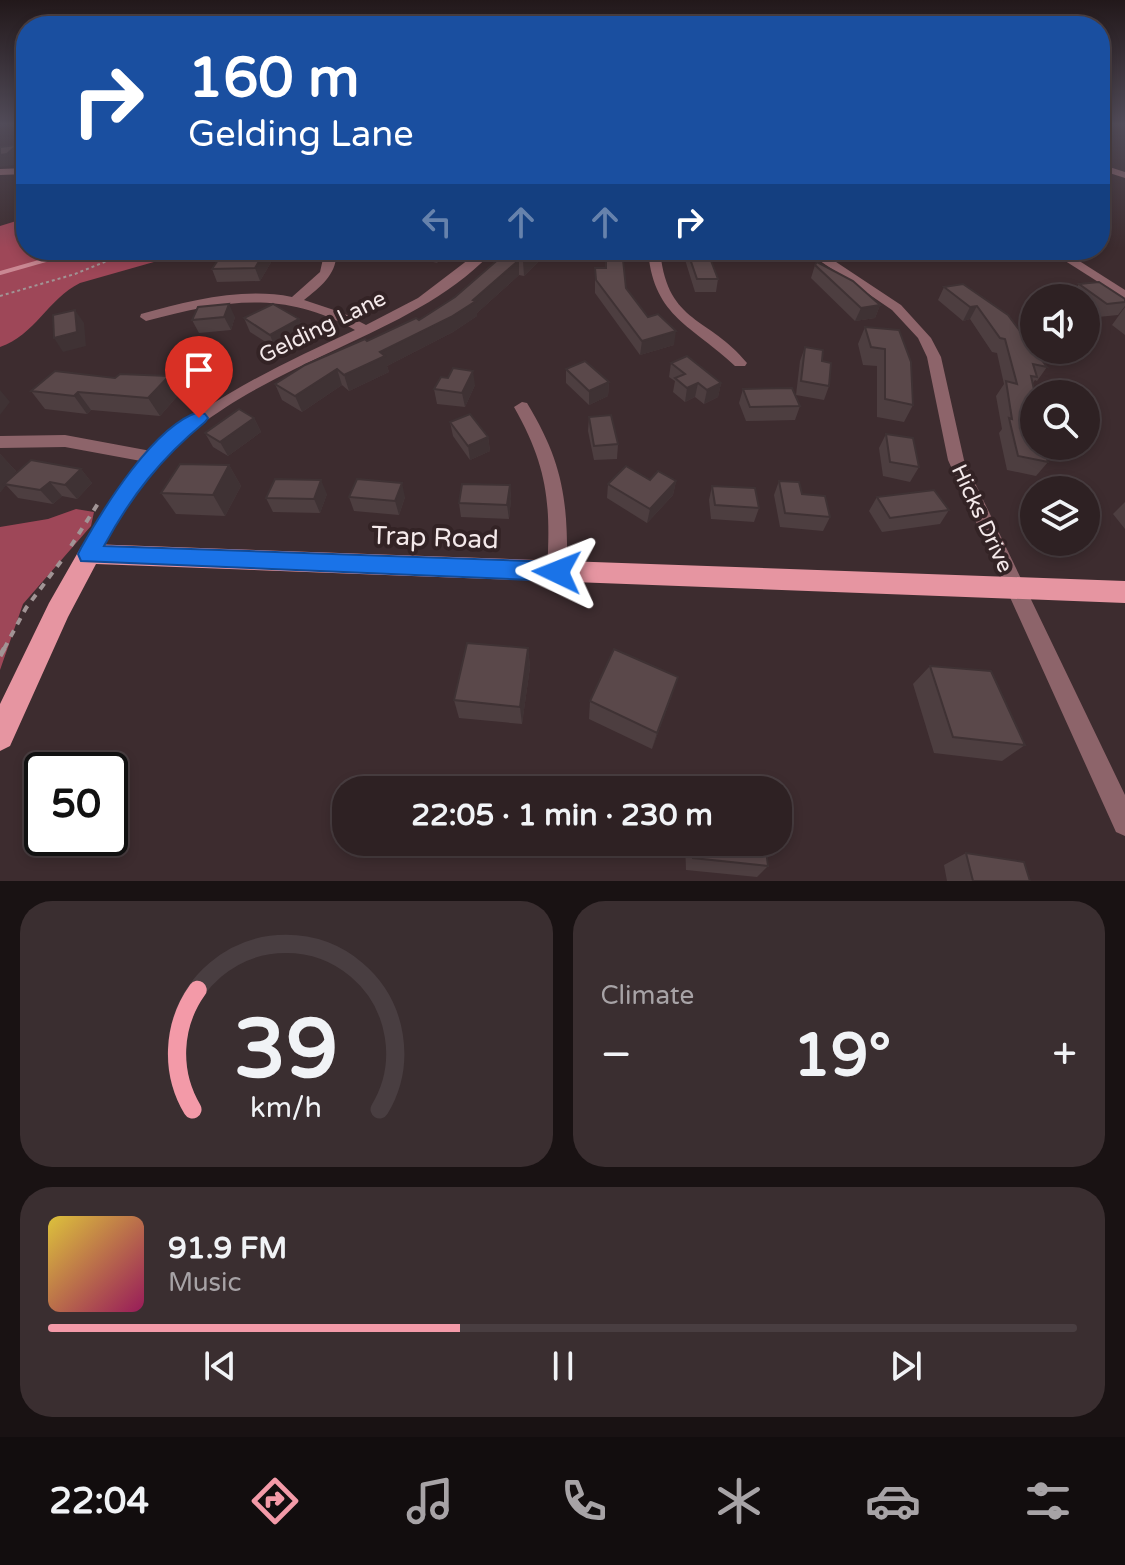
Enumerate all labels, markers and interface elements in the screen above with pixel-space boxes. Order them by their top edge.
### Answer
text: 160 m [188,45,359,112]
icon: right [56,48,160,152]
text: Gelding Lane [188,113,414,156]
icon: left [415,200,459,244]
icon: ahead [499,200,543,244]
icon: ahead [583,200,627,244]
icon: right [667,200,711,244]
map controls [1020,284,1100,556]
button: sound [1020,284,1100,364]
street label: Gelding Lane [255,285,390,369]
pin [165,336,233,418]
icon: arrive [177,348,221,392]
button: search [1020,380,1100,460]
street label: Hicks Drive [946,460,1018,576]
button: layers [1020,476,1100,556]
street label: Trap Road [371,520,499,555]
position arrow [515,530,599,614]
speed limit sign: 50 [24,752,128,856]
text: 22:05 · 1 min · 230 m [411,797,713,834]
text: Climate [601,980,694,1011]
text: 39 [234,1000,338,1100]
text: 19° [793,1020,891,1092]
text: − [601,1029,632,1082]
text: + [1052,1029,1077,1082]
text: km/h [250,1091,322,1125]
text: 91.9 FM [168,1230,287,1267]
text: Music [168,1267,241,1298]
icon: previous [198,1344,242,1388]
icon: pause [541,1344,585,1388]
icon: next [884,1344,928,1388]
icon: directions [247,1473,303,1529]
icon: music [402,1473,458,1529]
icon: phone [556,1473,612,1529]
icon: climate [711,1473,767,1529]
icon: car [865,1473,921,1529]
icon: filters [1020,1473,1076,1529]
text: 22:04 [49,1480,149,1523]

